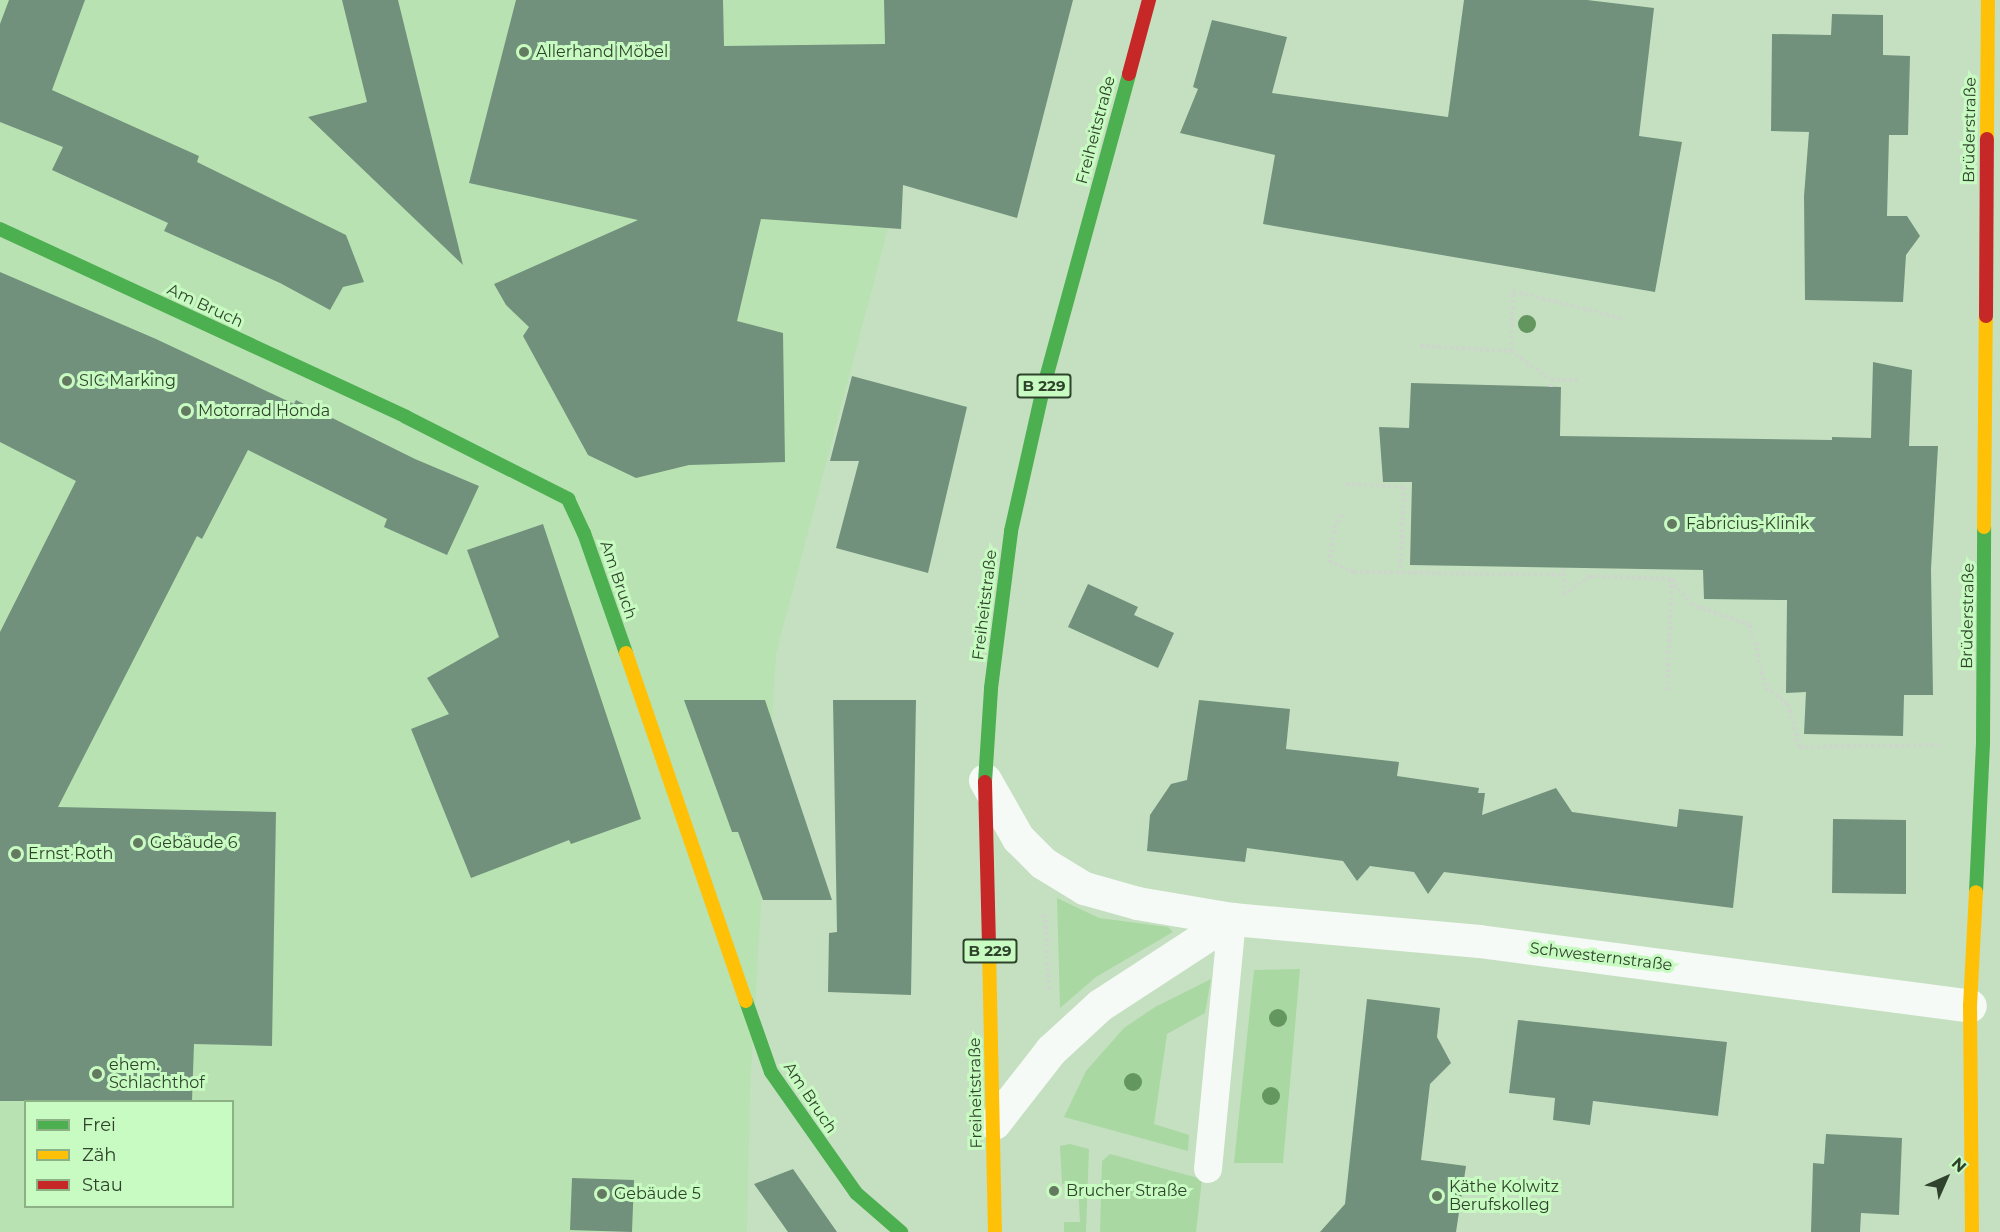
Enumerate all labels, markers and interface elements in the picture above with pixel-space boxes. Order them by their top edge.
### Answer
place label: Allerhand Möbel [536,42,668,62]
marker: Allerhand Möbel [517,45,531,59]
street label: Freiheitstraße [1072,74,1120,186]
street label: Brüderstraße [1959,77,1981,183]
street label: Am Bruch [164,280,246,332]
place label: SIC Marking [79,371,176,391]
marker: SIC Marking [60,374,74,388]
road number: B 229 [1016,374,1072,398]
place label: Motorrad Honda [198,401,330,421]
marker: Motorrad Honda [179,404,193,418]
place label: Fabricius-Klinik [1686,514,1809,534]
marker: Fabricius-Klinik [1663,515,1681,533]
street label: Am Bruch [596,538,640,622]
street label: Freiheitstraße [969,549,1001,661]
street label: Brüderstraße [1957,563,1979,669]
place label: Gebäude 6 [150,833,237,853]
marker: Gebäude 6 [131,836,145,850]
place label: Ernst Roth [28,844,113,864]
marker: Ernst Roth [9,847,23,861]
road number: B 229 [962,939,1018,963]
street label: Schwesternstraße [1529,939,1673,975]
street label: Freiheitstraße [965,1037,987,1149]
place label: ehem. Schlachthof [109,1055,205,1093]
street label: Am Bruch [779,1059,841,1137]
marker: ehem. Schlachthof [90,1067,104,1081]
legend [24,1100,234,1208]
text: Frei [82,1114,116,1136]
text: Zäh [82,1144,117,1166]
north arrow [1916,1148,1976,1208]
text: N [1948,1154,1970,1176]
text: Stau [82,1174,123,1196]
place label: Käthe Kolwitz Berufskolleg [1449,1177,1559,1215]
place label: Brucher Straße [1066,1181,1187,1201]
place label: Gebäude 5 [614,1184,701,1204]
marker: Brucher Straße [1047,1184,1061,1198]
marker: Gebäude 5 [595,1187,609,1201]
marker: Käthe Kolwitz Berufskolleg [1430,1189,1444,1203]

